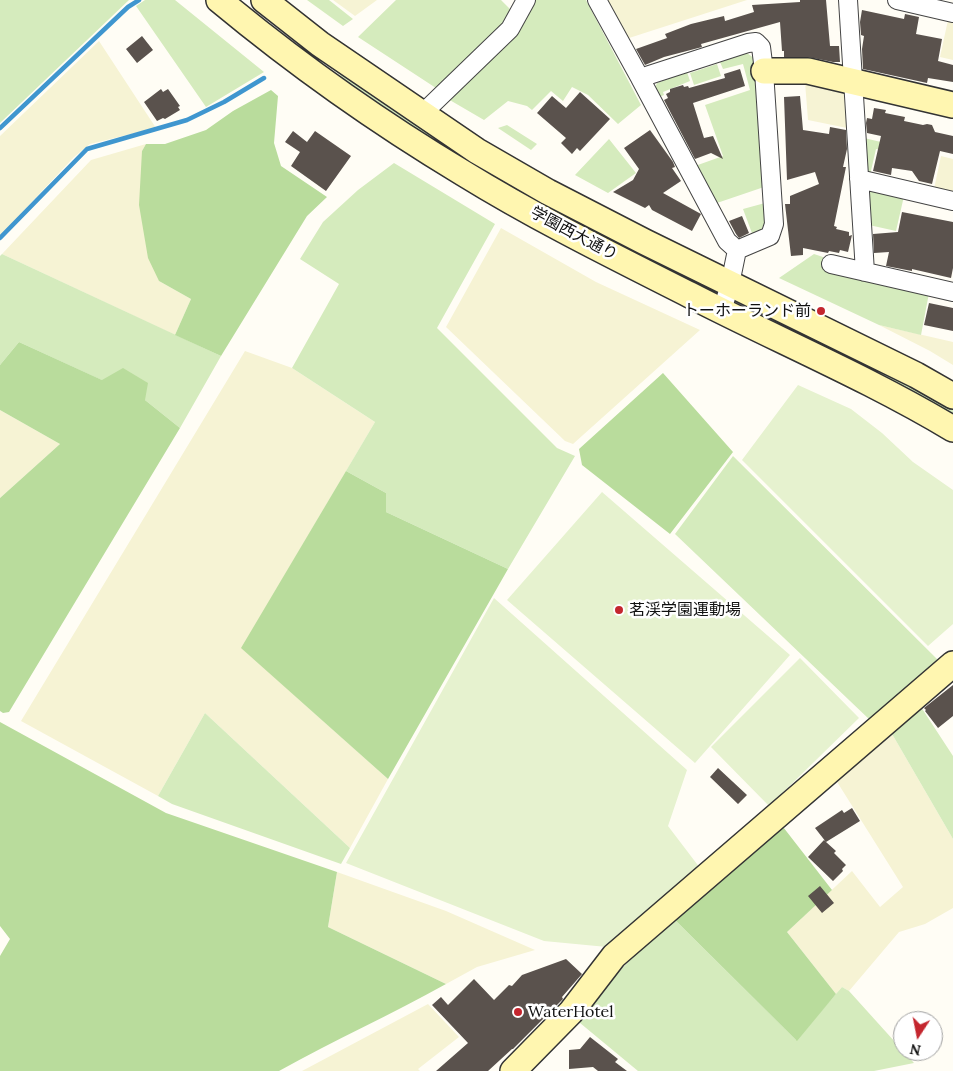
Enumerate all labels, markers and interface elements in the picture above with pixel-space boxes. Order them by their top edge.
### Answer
street label: 学園西大通り [527,203,621,265]
place label: トーホーランド前 [683,301,811,321]
marker: トーホーランド前 [815,305,827,317]
place label: 茗渓学園運動場 [629,600,741,620]
marker: 茗渓学園運動場 [613,604,625,616]
place label: WaterHotel [528,1002,614,1022]
marker: WaterHotel [512,1006,524,1018]
north arrow [893,1011,943,1061]
text: N [908,1040,922,1060]

